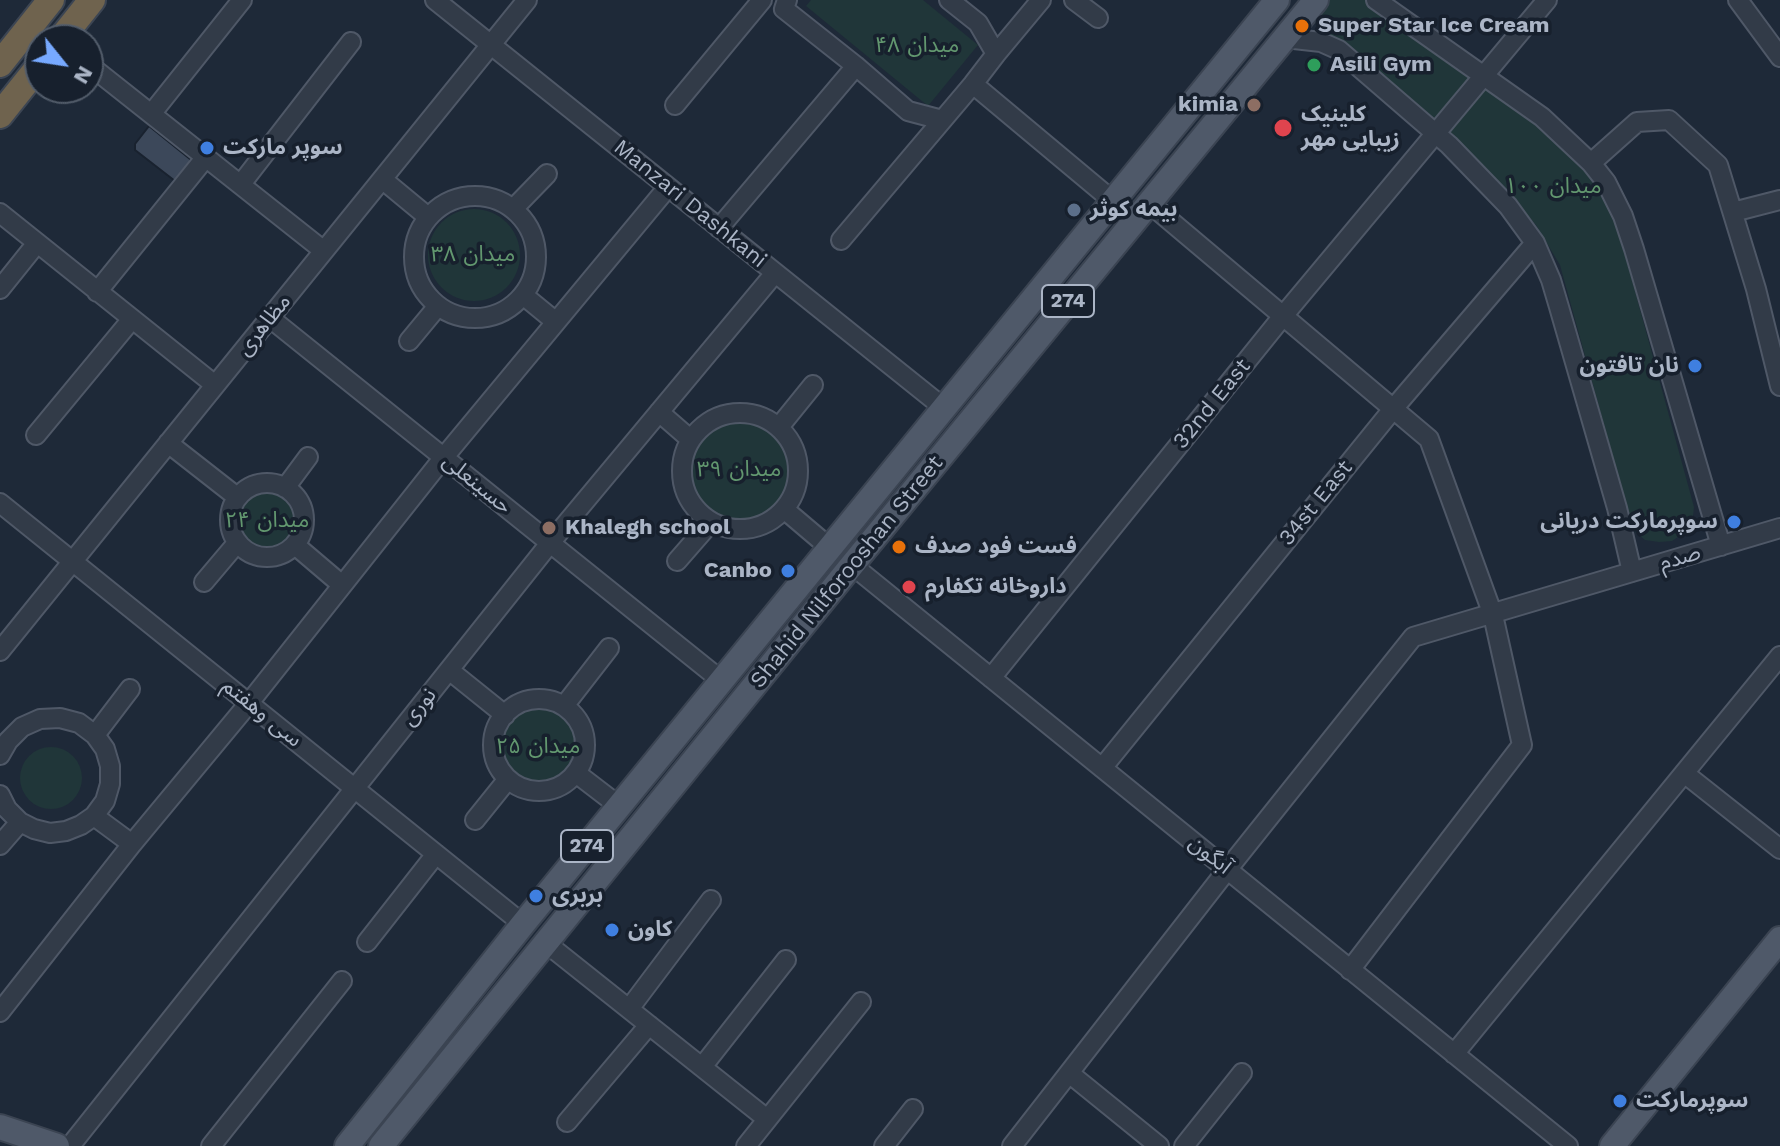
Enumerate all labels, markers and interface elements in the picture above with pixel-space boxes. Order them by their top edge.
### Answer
place label: Super Star Ice Cream [1318,13,1549,39]
marker: Super Star Ice Cream [1293,17,1311,35]
north arrow [24,24,104,104]
park label: میدان ۴۸ [875,33,959,59]
place label: Asili Gym [1330,52,1432,78]
marker: Asili Gym [1305,56,1323,74]
text: N [69,62,98,89]
place label: kimia [1178,92,1238,118]
marker: kimia [1245,96,1263,114]
place label: کلینیک زیبایی مهر [1301,102,1400,154]
marker: کلینیک زیبایی مهر [1272,117,1294,139]
street label: Manzari Dashkani [608,134,772,274]
place label: سوپر مارکت [223,135,343,161]
marker: سوپر مارکت [198,139,216,157]
park label: میدان ۱۰۰ [1504,174,1602,200]
place label: بیمه کوثر [1090,197,1178,223]
marker: بیمه کوثر [1065,201,1083,219]
park label: میدان ۳۸ [431,242,515,268]
road number: 274 [1042,285,1094,317]
street label: مظاهری [231,289,297,361]
place label: نان تافتون [1580,353,1679,379]
street label: 32nd East [1168,354,1256,454]
marker: نان تافتون [1686,357,1704,375]
street label: حسینعلی [437,448,517,520]
street label: Shahid Nilforooshan Street [745,451,949,693]
street label: 34st East [1274,455,1358,551]
park label: میدان ۳۹ [697,457,781,483]
park label: میدان ۲۴ [225,508,309,534]
place label: سوپرمارکت دریانی [1540,509,1718,535]
marker: سوپرمارکت دریانی [1725,513,1743,531]
place label: Khalegh school [565,515,730,541]
marker: Khalegh school [540,519,558,537]
place label: فست فود صدف [915,534,1077,560]
marker: فست فود صدف [890,538,908,556]
street label: صدم [1656,539,1704,577]
place label: Canbo [704,558,772,584]
marker: Canbo [779,562,797,580]
place label: داروخانه تکفارم [925,574,1067,600]
marker: داروخانه تکفارم [900,578,918,596]
street label: سی وهفتم [217,673,307,753]
street label: نوری [396,683,442,731]
park label: میدان ۲۵ [496,734,580,760]
road number: 274 [561,830,613,862]
street label: آبگون [1183,830,1237,880]
place label: بربری [552,883,603,909]
marker: بربری [527,887,545,905]
place label: کاون [628,917,672,943]
marker: کاون [603,921,621,939]
place label: سوپرمارکت [1636,1088,1748,1114]
marker: سوپرمارکت [1611,1092,1629,1110]

